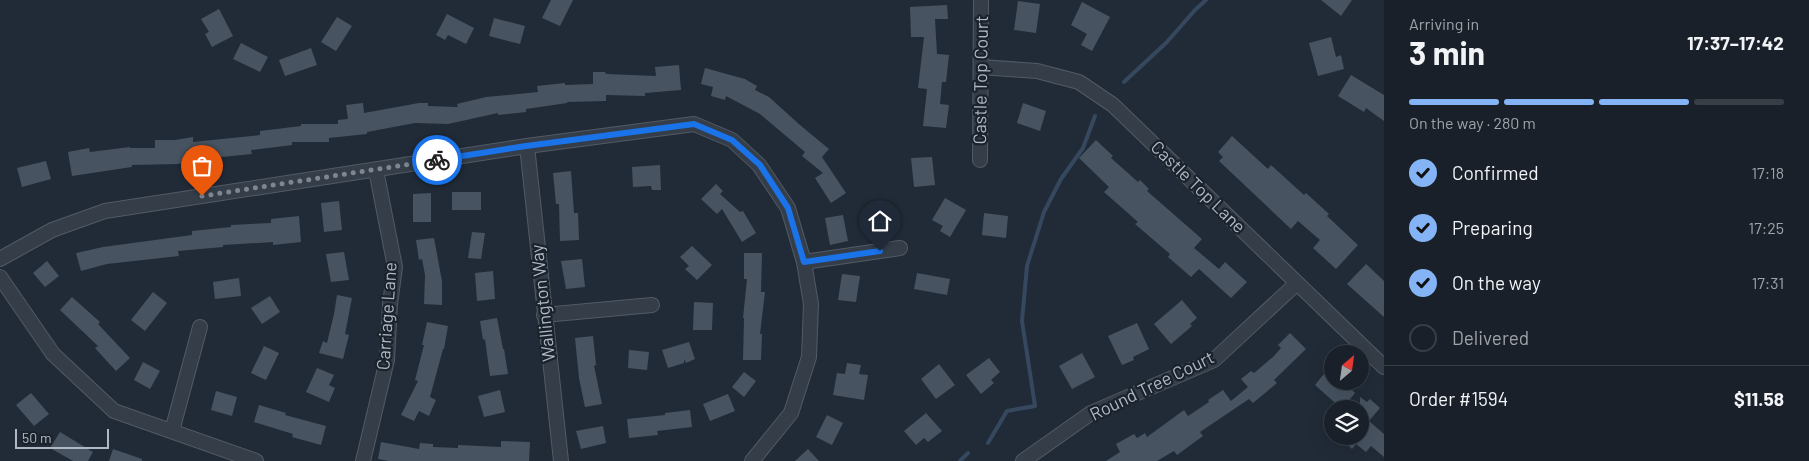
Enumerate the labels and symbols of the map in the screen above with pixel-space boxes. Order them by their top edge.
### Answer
street label: Castle Top Court [968,16,992,144]
courier [412,135,462,185]
street label: Castle Top Lane [1147,135,1251,237]
pin [181,145,223,196]
pin [859,200,901,251]
street label: Wallington Way [525,243,559,363]
street label: Carriage Lane [371,261,401,371]
street label: Round Tree Court [1086,345,1217,425]
north arrow [1324,345,1369,390]
scale bar [15,426,109,449]

